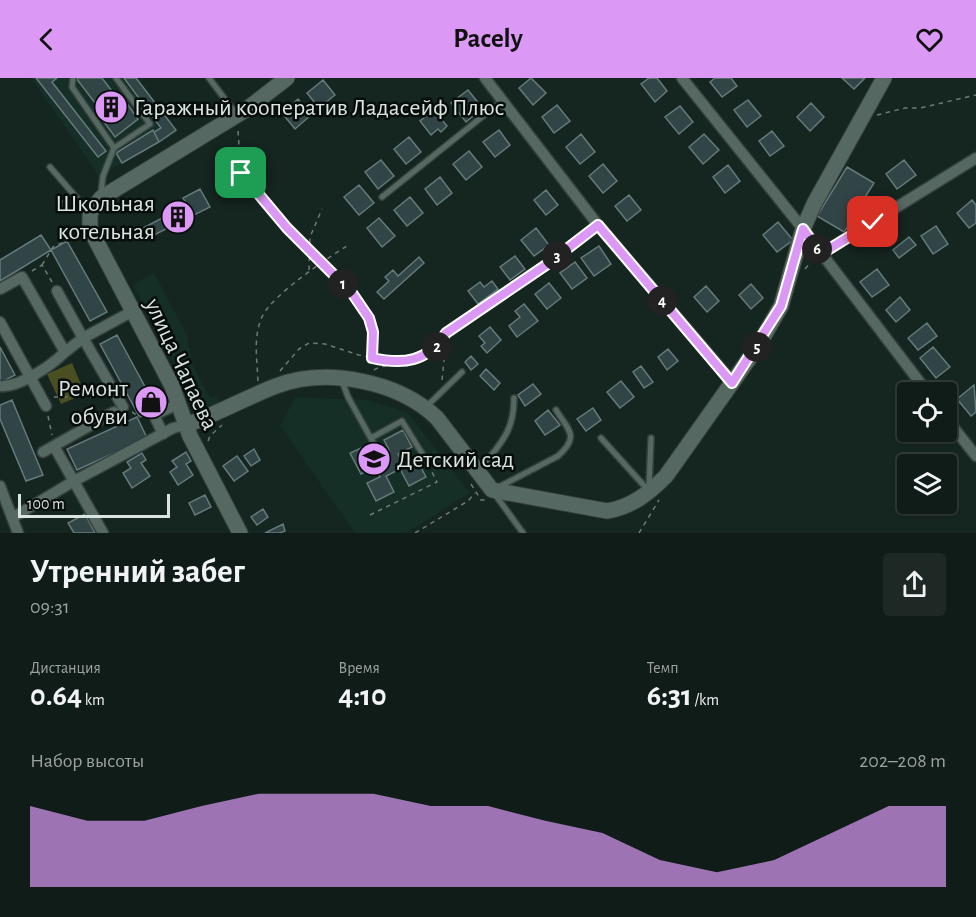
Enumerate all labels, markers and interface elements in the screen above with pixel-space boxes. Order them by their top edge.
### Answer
icon: back [30,23,63,56]
icon: heart [913,23,946,56]
text: Pacely [453,25,523,52]
building icon: Гаражный кооператив Ладасейф Плюс [93,89,129,125]
place label: Гаражный кооператив Ладасейф Плюс [134,96,504,120]
pin [215,147,266,198]
icon: arrive [224,156,257,189]
place label: Школьная котельная [55,192,155,244]
pin [847,196,898,247]
building icon: Школьная котельная [160,199,196,235]
icon: check [856,205,889,238]
pin: 6 [802,234,832,264]
pin: 3 [542,241,572,271]
text: 6 [813,241,821,257]
text: 3 [554,248,560,264]
pin: 1 [328,269,358,299]
text: 1 [340,276,346,292]
pin: 4 [647,286,677,316]
text: 4 [658,293,666,309]
street label: улица Чапаева [140,294,222,434]
pin: 2 [422,332,452,362]
pin: 5 [742,332,772,362]
text: 2 [433,339,441,355]
text: 5 [754,339,760,355]
place label: Ремонт обуви [58,377,128,429]
map controls [897,382,957,514]
button: locate [897,382,957,442]
shop icon: Ремонт обуви [133,384,169,420]
school or university icon: Детский сад [356,441,392,477]
place label: Детский сад [397,448,514,472]
button: layers [897,454,957,514]
scale bar [18,491,170,519]
text: 100 m [27,496,65,512]
button: share [883,553,946,616]
text: Утренний забег [30,556,245,589]
text: 09:31 [30,597,70,617]
text: Дистанция [30,660,101,676]
text: Время [338,660,380,676]
text: Темп [647,660,679,676]
text: 0.64 [30,681,82,711]
text: 4:10 [338,681,387,711]
text: 6:31 [647,681,692,711]
text: km [82,692,105,708]
text: /km [692,692,719,708]
text: Набор высоты [30,751,144,771]
text: 202–208 m [859,751,946,771]

